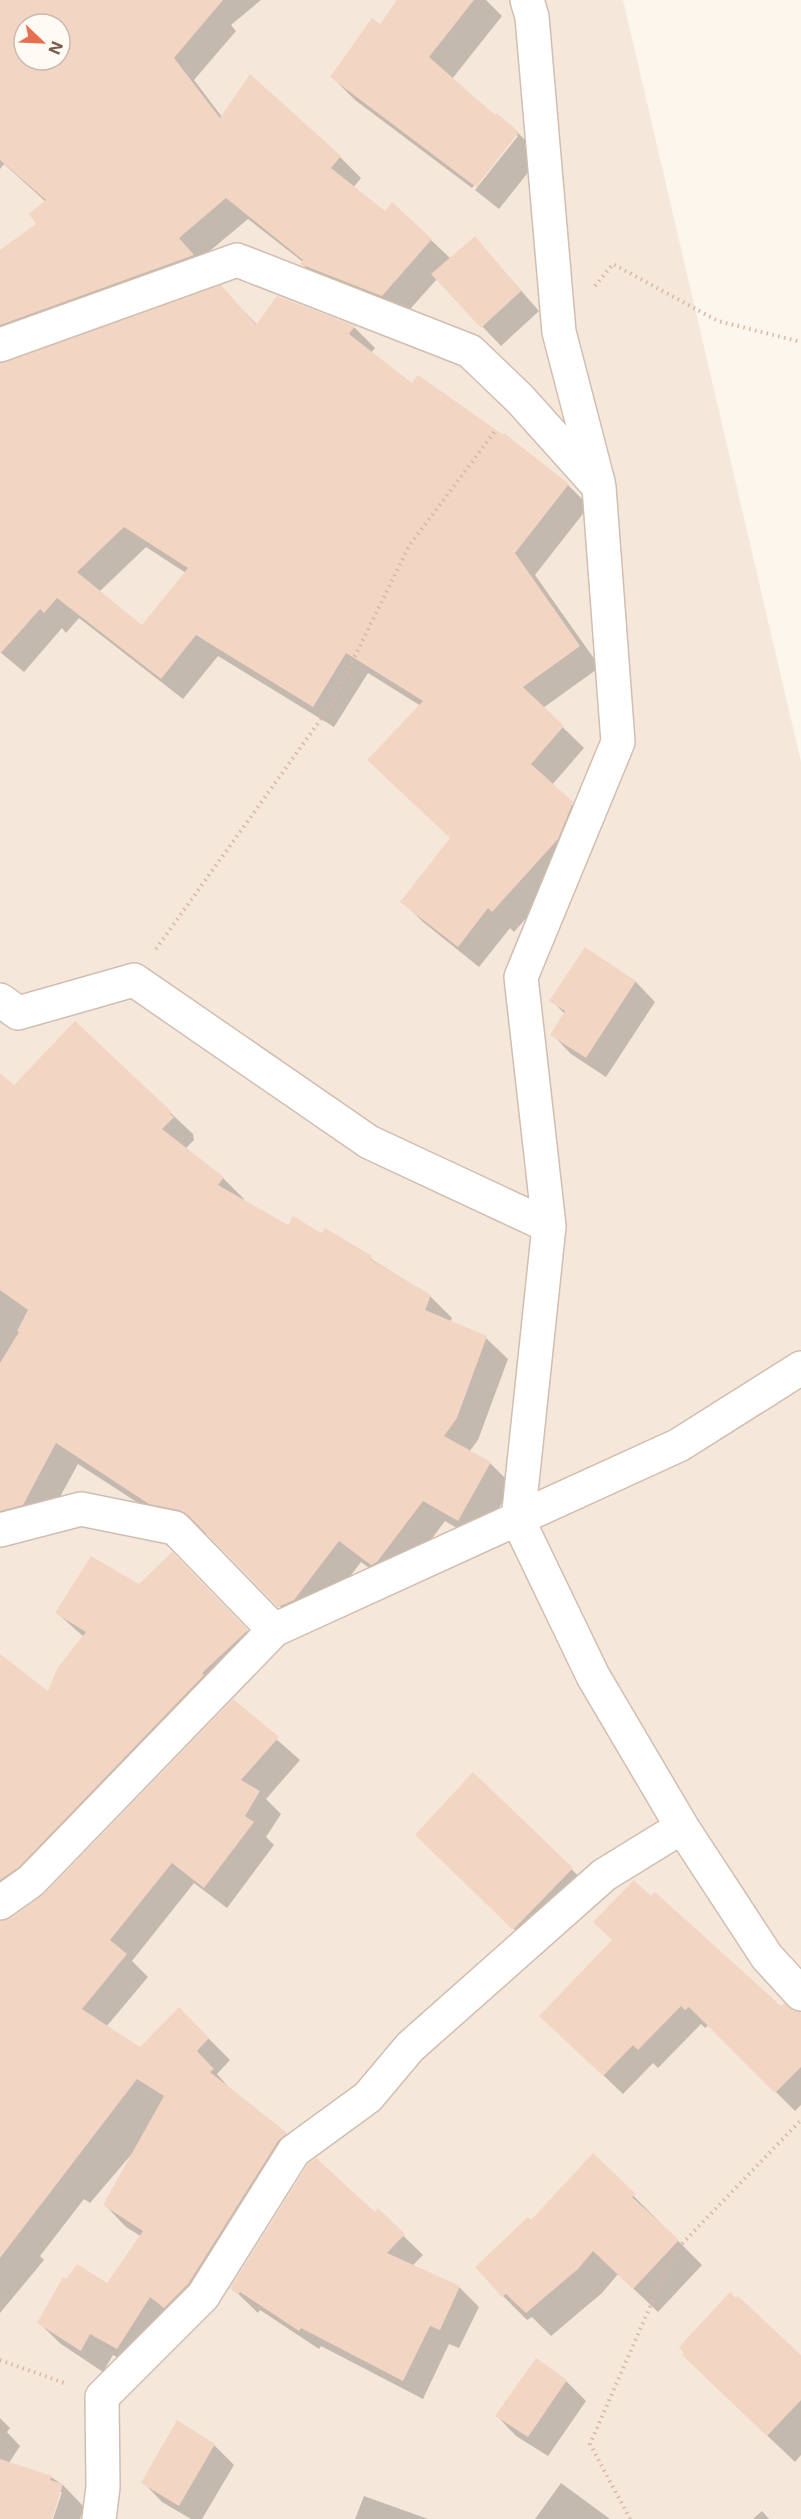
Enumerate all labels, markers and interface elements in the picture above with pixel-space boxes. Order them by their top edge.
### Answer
north arrow [12,12,72,72]
text: N [44,38,67,57]

